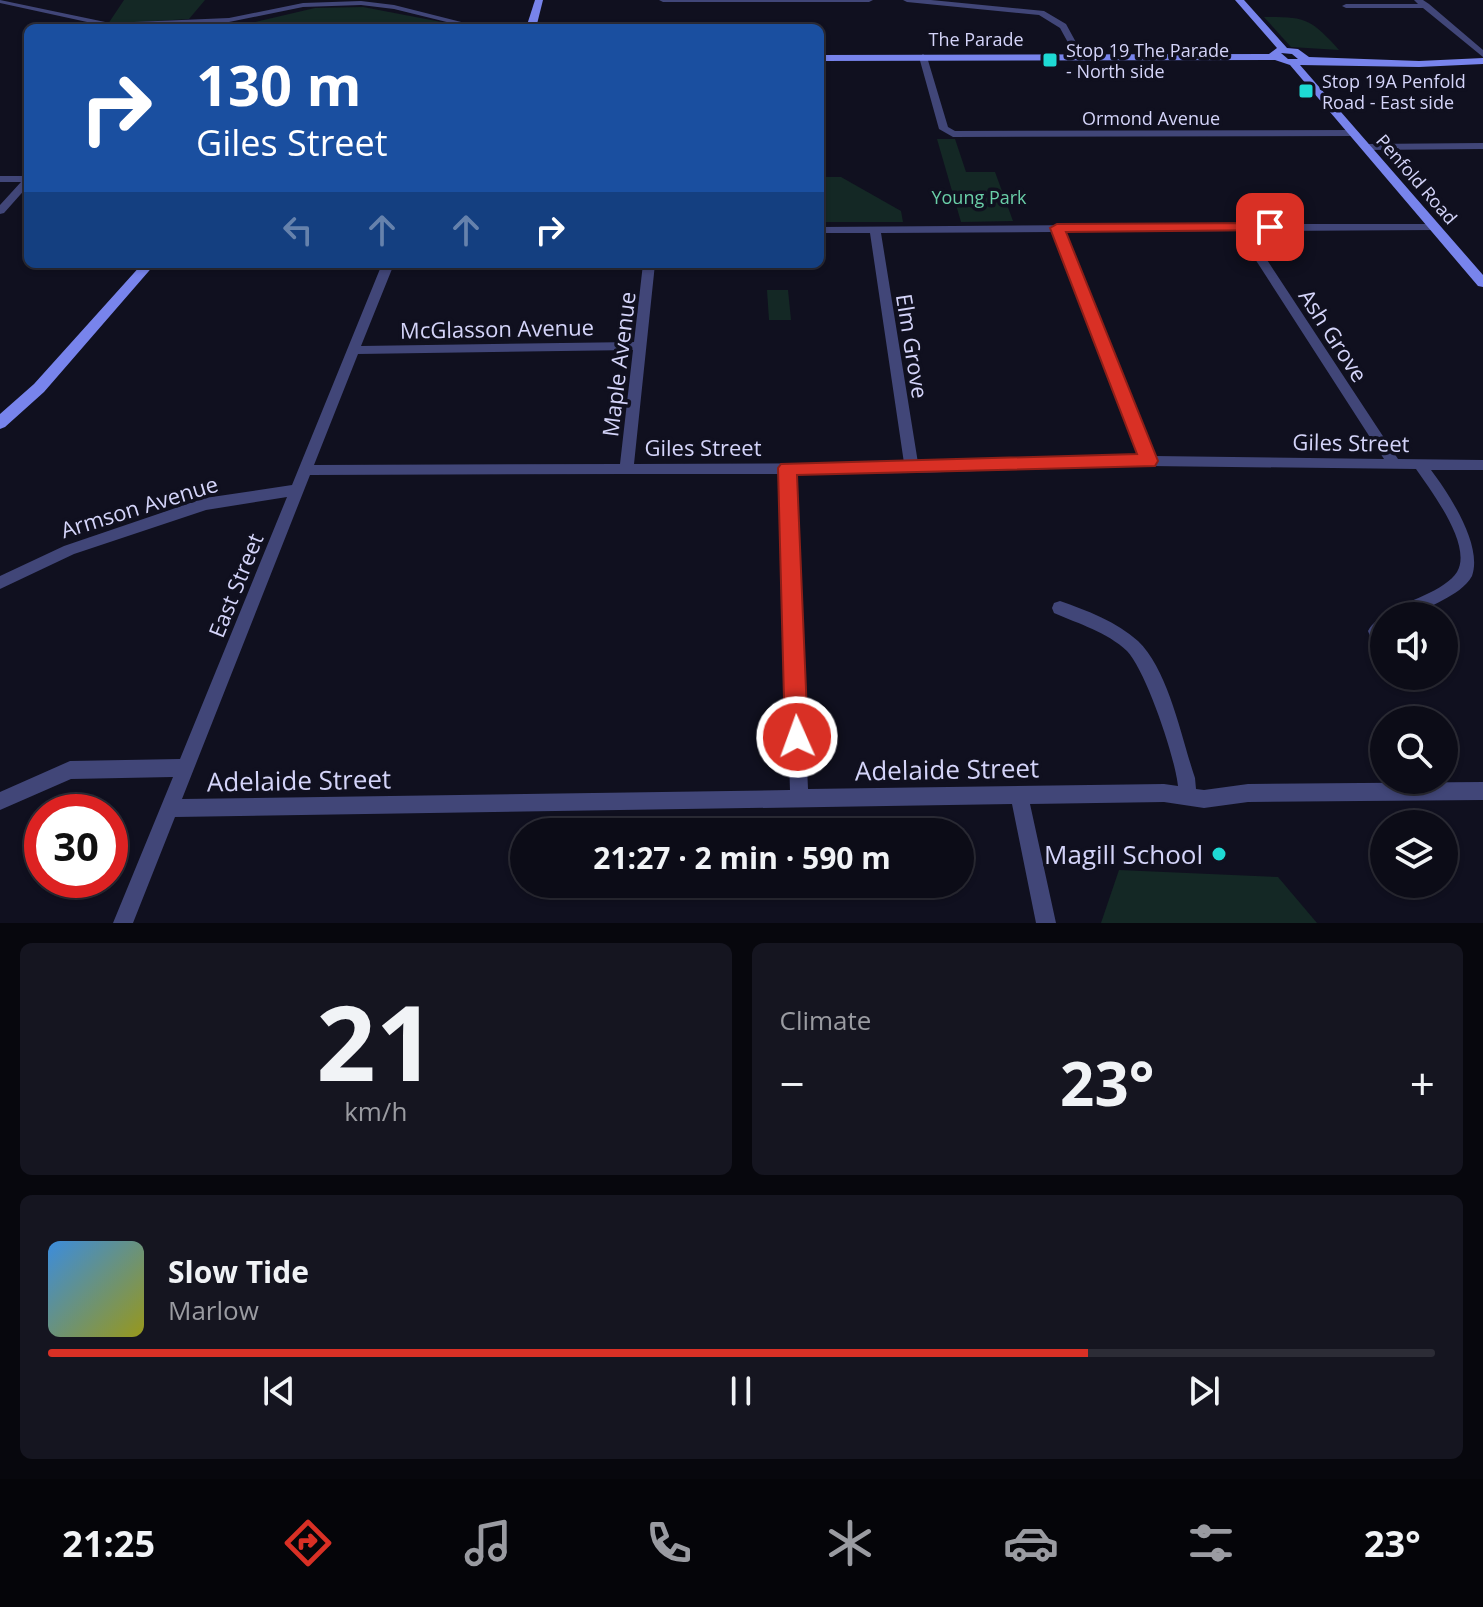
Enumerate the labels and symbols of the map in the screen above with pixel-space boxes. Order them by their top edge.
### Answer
street label: The Parade [928,27,1024,51]
place label: Stop 19 The Parade - North side [1066,38,1229,83]
marker: Stop 19 The Parade - North side [1041,51,1059,69]
place label: Stop 19A Penfold Road - East side [1322,69,1466,114]
marker: Stop 19A Penfold Road - East side [1297,82,1315,100]
street label: Ormond Avenue [1082,106,1220,130]
street label: Penfold Road [1371,129,1463,229]
park label: Young Park [931,185,1027,209]
pin [1236,193,1304,261]
street label: Ash Grove [1293,283,1375,387]
street label: Maple Avenue [594,290,642,438]
street label: Elm Grove [890,292,936,400]
street label: McGlasson Avenue [400,311,594,345]
street label: Giles Street [1292,426,1410,458]
street label: Giles Street [644,432,762,462]
street label: Armson Avenue [57,468,221,544]
street label: East Street [201,528,270,642]
position arrow [755,695,839,779]
street label: Adelaide Street [854,749,1040,789]
street label: Adelaide Street [206,760,392,800]
speed limit sign: 30 [24,794,128,898]
place label: Magill School [1044,836,1203,872]
marker: Magill School [1210,845,1228,863]

